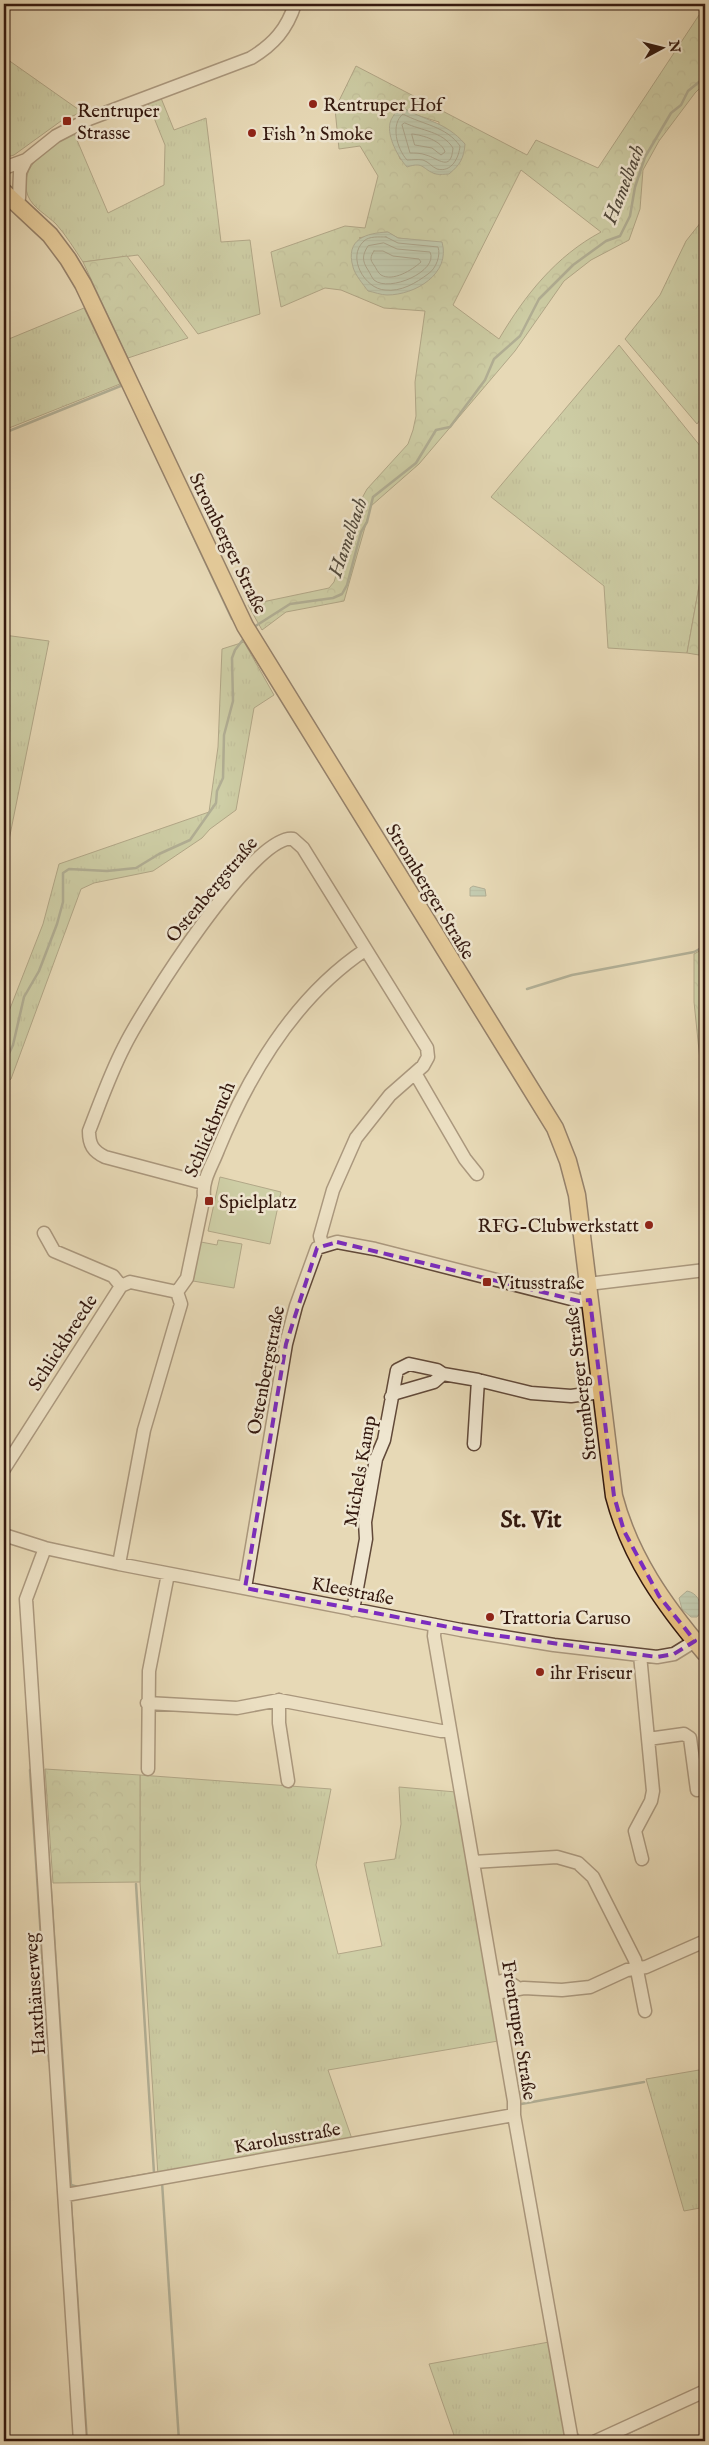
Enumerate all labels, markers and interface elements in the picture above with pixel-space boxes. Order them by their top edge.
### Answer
north arrow [636,22,686,72]
text: N [664,38,684,54]
place label: Rentruper Hof [323,94,446,118]
marker: Rentruper Hof [307,98,319,110]
place label: Rentruper Strasse [77,100,160,146]
marker: Rentruper Strasse [61,115,73,127]
place label: Fish ’n Smoke [262,123,373,147]
marker: Fish ’n Smoke [246,127,258,139]
water label: Hamelbach [598,141,651,228]
street label: Stromberger Straße [183,469,272,619]
water label: Hamelbach [323,494,374,581]
street label: Stromberger Straße [379,820,479,964]
street label: Ostenbergstraße [161,832,264,948]
street label: Schlickbruch [180,1078,242,1181]
place label: Spielplatz [219,1191,297,1215]
marker: Spielplatz [203,1195,215,1207]
place label: RFG-Clubwerkstatt [478,1215,639,1239]
marker: RFG-Clubwerkstatt [643,1219,655,1231]
place label: Vitusstraße [496,1272,585,1296]
marker: Vitusstraße [481,1276,493,1288]
street label: Schlickbreede [24,1290,104,1396]
street label: Ostenbergstraße [243,1304,291,1437]
street label: Stromberger Straße [561,1306,603,1462]
street label: Michels Kamp [339,1414,383,1529]
district label: St. Vit [500,1505,562,1536]
street label: Kleestraße [309,1572,396,1612]
place label: Trattoria Caruso [500,1607,631,1631]
marker: Trattoria Caruso [484,1611,496,1623]
place label: ihr Friseur [550,1662,632,1686]
marker: ihr Friseur [534,1666,546,1678]
street label: Haxthäuserweg [20,1931,52,2056]
street label: Frentruper Straße [495,1959,541,2102]
street label: Karolusstraße [232,2118,343,2160]

